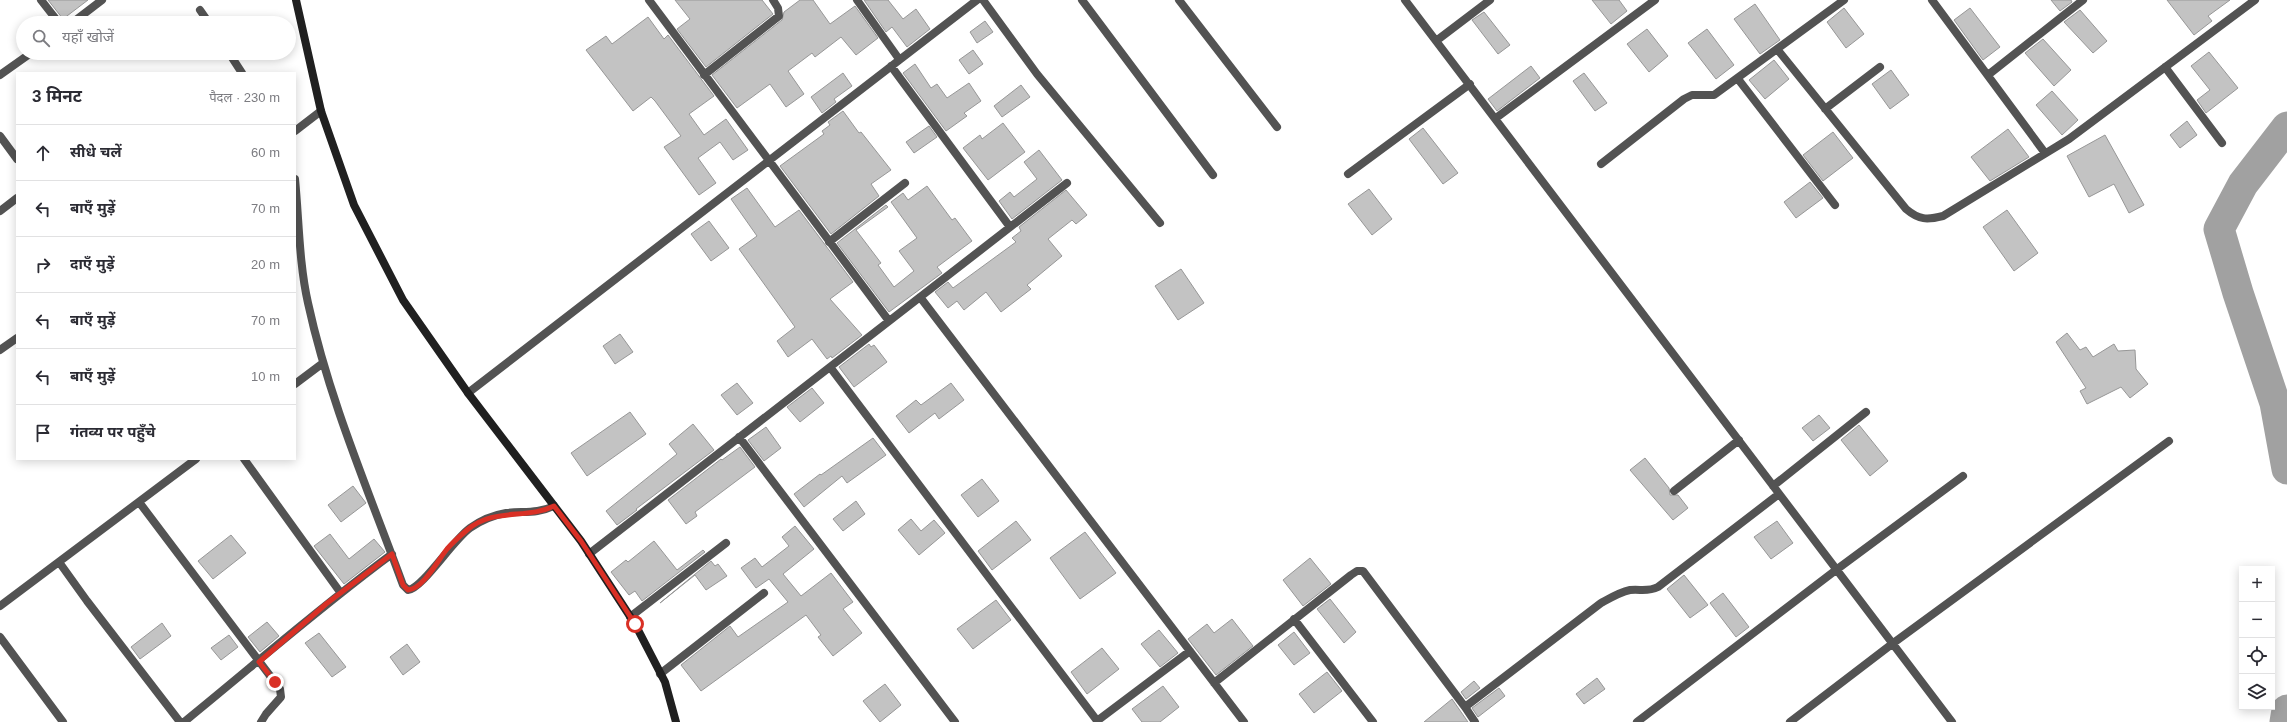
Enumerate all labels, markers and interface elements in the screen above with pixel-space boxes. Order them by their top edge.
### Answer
search box [16,16,296,60]
icon: search [30,27,52,49]
text: यहाँ खोजें [62,28,114,45]
text: 3 मिनट [32,87,82,106]
text: पैदल · 230 m [209,90,280,105]
icon: ahead [32,142,54,164]
text: सीधे चलें [70,143,121,160]
text: 60 m [251,145,280,160]
icon: left [32,198,54,220]
text: बाएँ मुड़ें [70,199,115,216]
text: 70 m [251,201,280,216]
icon: right [32,254,54,276]
text: दाएँ मुड़ें [70,255,114,272]
text: 20 m [251,257,280,272]
icon: left [32,310,54,332]
text: बाएँ मुड़ें [70,311,115,328]
text: 70 m [251,313,280,328]
icon: left [32,366,54,388]
text: बाएँ मुड़ें [70,367,115,384]
text: 10 m [251,369,280,384]
icon: arrive [32,422,54,444]
text: गंतव्य पर पहुँचे [70,423,155,440]
map controls [2239,566,2275,710]
button: + [2239,566,2275,602]
button: − [2239,602,2275,638]
route start [626,615,644,633]
button: locate [2239,638,2275,674]
route end [266,673,284,691]
button: layers [2239,674,2275,710]

